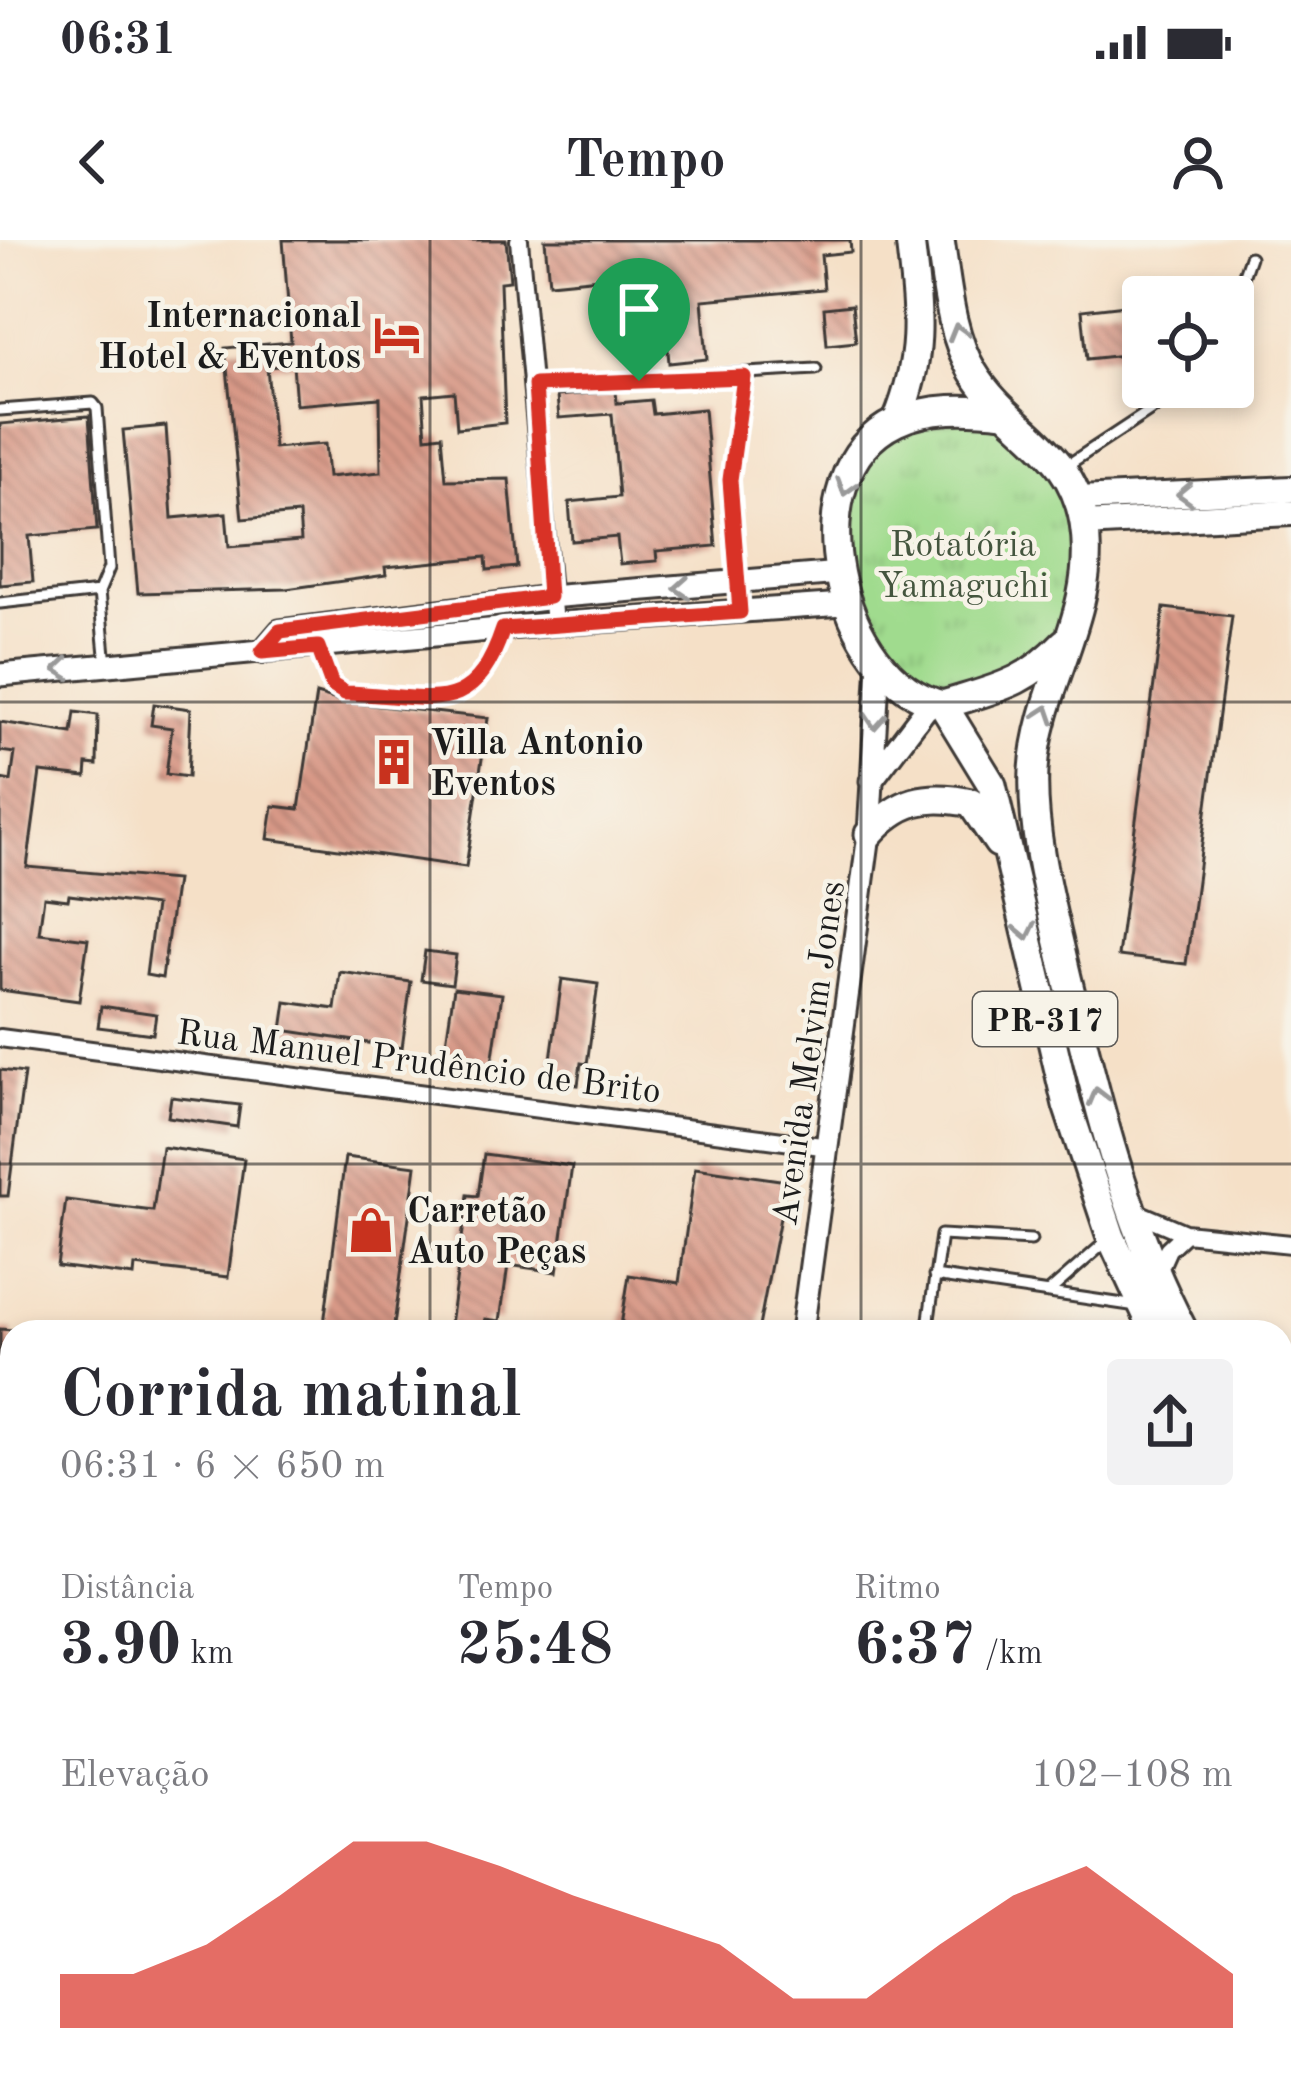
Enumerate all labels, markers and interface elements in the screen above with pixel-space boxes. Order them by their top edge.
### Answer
text: 06:31 [60,19,177,64]
icon: back [60,129,126,195]
icon: person [1165,129,1231,195]
text: Tempo [565,135,726,189]
pin [588,258,690,381]
icon: arrive [606,276,672,342]
map controls [1122,276,1254,408]
button: locate [1122,276,1254,408]
place label: Internacional Hotel & Eventos [98,300,361,377]
hotel icon: Internacional Hotel & Eventos [372,310,422,360]
one-way arrow [947,322,972,343]
one-way arrow [835,476,860,497]
one-way arrow [1175,481,1194,507]
park label: Rotatória Yamaguchi [877,529,1049,606]
one-way arrow [672,575,690,601]
one-way arrow [52,656,71,681]
one-way arrow [1031,705,1055,726]
one-way arrow [862,712,888,731]
place label: Villa Antonio Eventos [430,727,644,804]
building icon: Villa Antonio Eventos [369,737,419,787]
street label: Avenida Melvim Jones [769,879,853,1228]
one-way arrow [1012,920,1038,940]
road number: PR-317 [973,992,1117,1046]
street label: Rua Manuel Prudêncio de Brito [174,1016,663,1112]
one-way arrow [1087,1086,1112,1107]
place label: Carretão Auto Peças [407,1195,586,1272]
shop icon: Carretão Auto Peças [346,1205,396,1255]
button: share [1107,1359,1233,1485]
text: Corrida matinal [60,1365,522,1431]
text: 06:31 · 6 × 650 m [60,1447,385,1486]
text: Distância [60,1573,194,1606]
text: Tempo [457,1573,553,1606]
text: Ritmo [854,1573,941,1606]
text: 3.90 [60,1617,181,1677]
text: 25:48 [457,1617,613,1677]
text: 6:37 [854,1617,975,1677]
text: km [181,1638,234,1671]
text: /km [975,1638,1043,1671]
text: Elevação [60,1756,210,1795]
text: 102–108 m [1031,1756,1233,1795]

